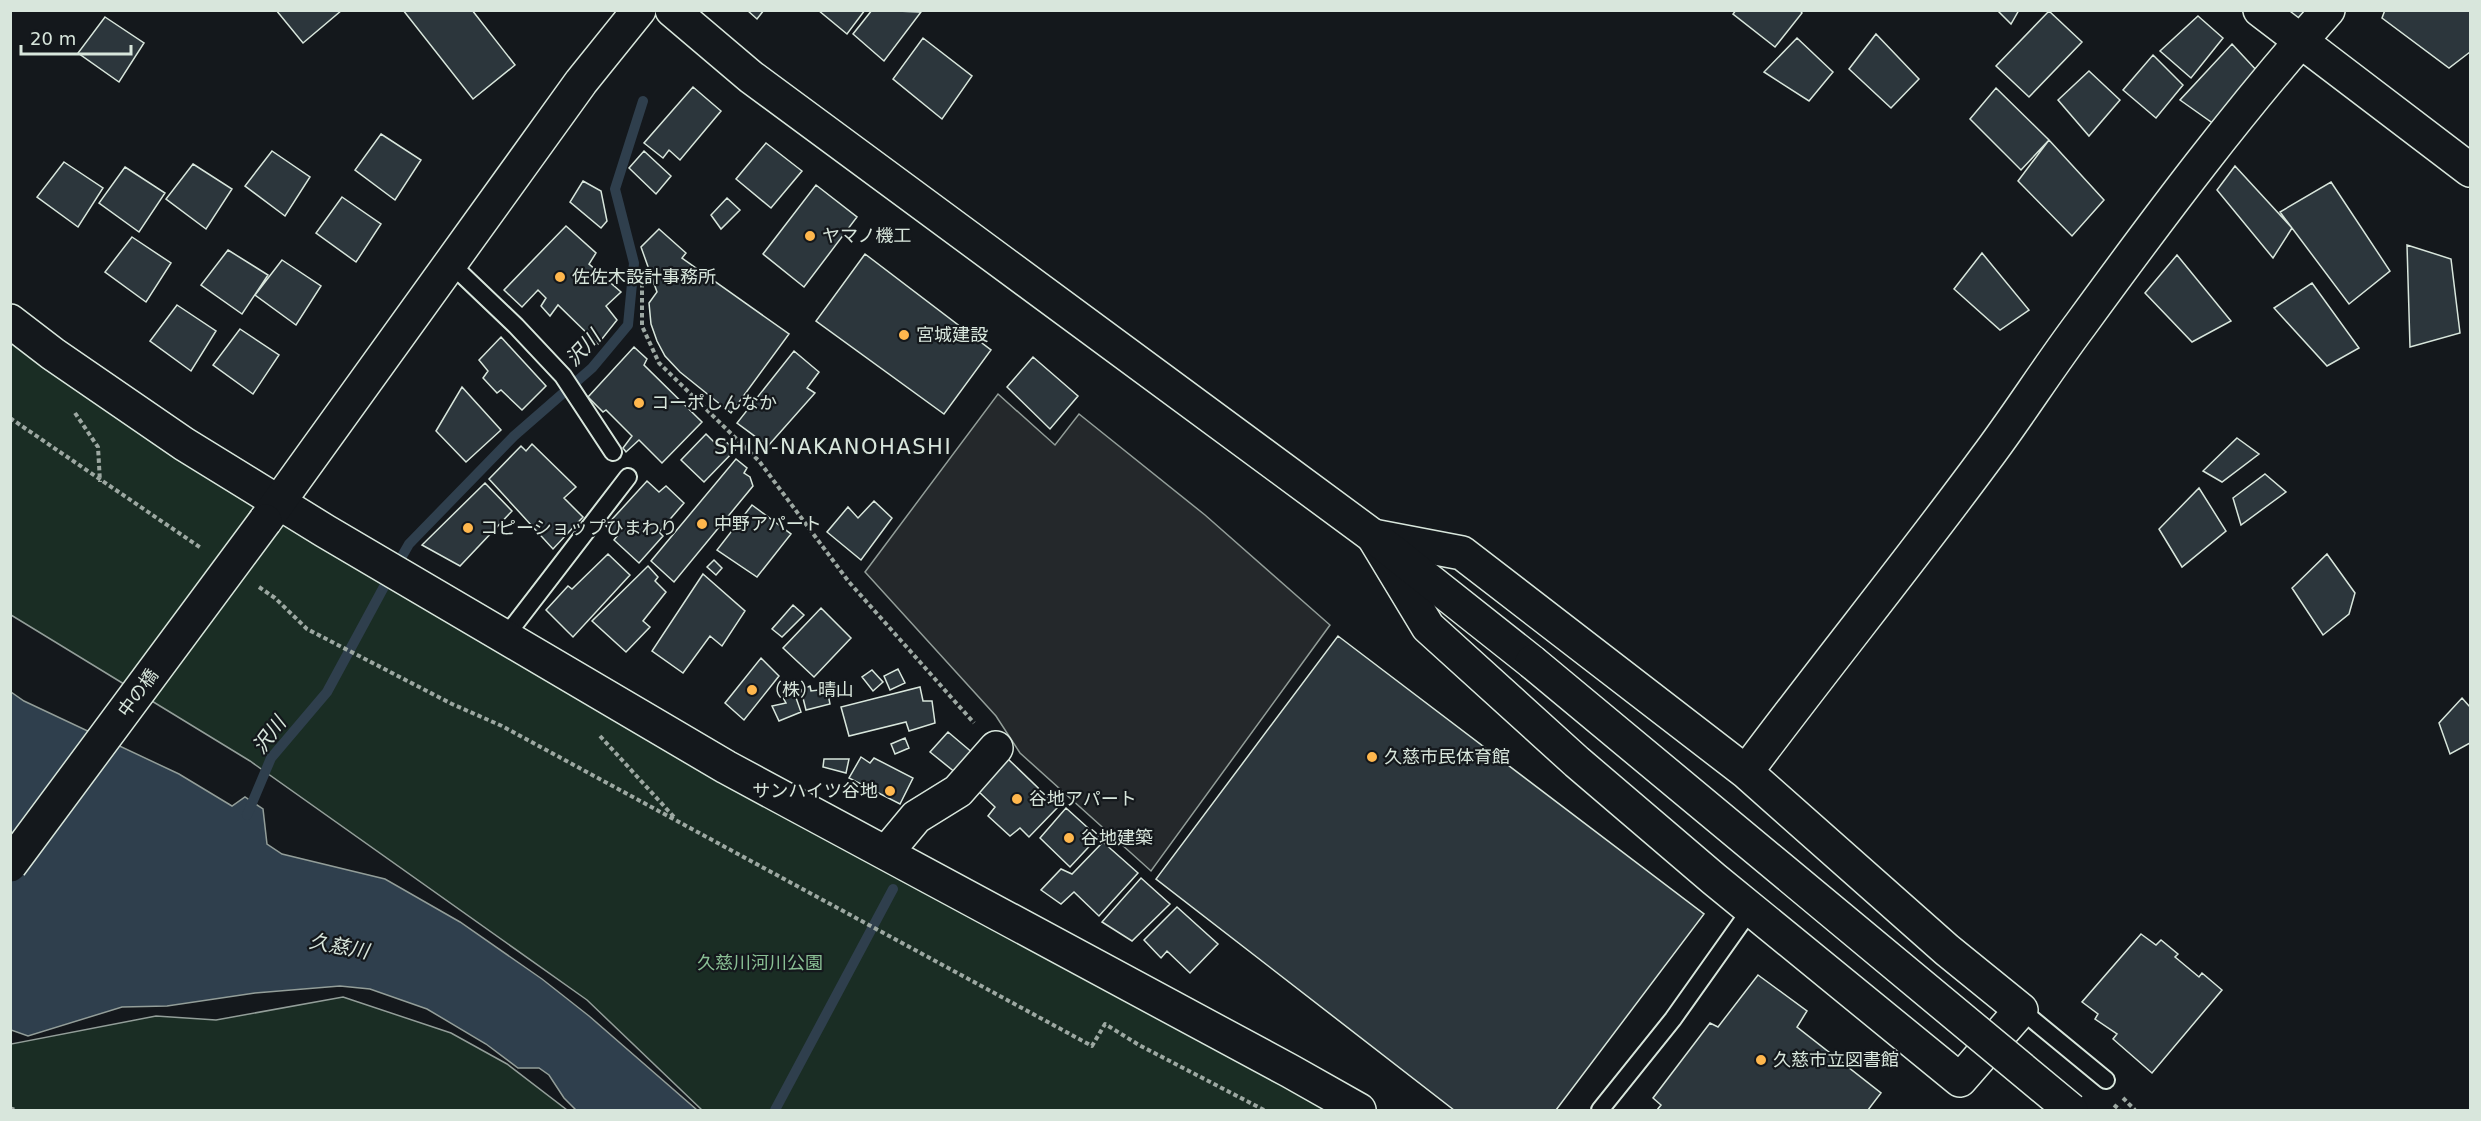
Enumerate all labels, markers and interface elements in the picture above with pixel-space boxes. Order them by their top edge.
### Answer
scale bar [21,18,130,56]
text: 20 m [30,28,76,49]
place label: ヤマノ機工 [822,225,911,246]
marker: ヤマノ機工 [803,229,817,243]
place label: 佐佐木設計事務所 [572,266,716,287]
marker: 佐佐木設計事務所 [553,270,567,284]
water label: 沢川 [561,324,607,371]
place label: 宮城建設 [916,324,988,345]
marker: 宮城建設 [897,328,911,342]
place label: コーポしんなか [651,392,777,413]
marker: コーポしんなか [632,396,646,410]
district label: SHIN-NAKANOHASHI [714,435,952,459]
place label: 中野アパート [714,513,822,534]
place label: コピーショップひまわり [480,517,678,538]
marker: 中野アパート [695,517,709,531]
marker: コピーショップひまわり [461,521,475,535]
street label: 中の橋 [113,665,162,721]
place label: （株）晴山 [764,679,854,700]
marker: （株）晴山 [745,683,759,697]
water label: 沢川 [247,710,292,758]
place label: 久慈市民体育館 [1384,746,1510,767]
marker: 久慈市民体育館 [1365,750,1379,764]
place label: サンハイツ谷地 [752,780,878,801]
marker: サンハイツ谷地 [883,784,897,798]
place label: 谷地アパート [1029,788,1137,809]
marker: 谷地アパート [1010,792,1024,806]
place label: 谷地建築 [1081,827,1153,848]
marker: 谷地建築 [1062,831,1076,845]
water label: 久慈川 [307,928,373,964]
park label: 久慈川河川公園 [697,952,823,973]
place label: 久慈市立図書館 [1773,1049,1899,1070]
marker: 久慈市立図書館 [1754,1053,1768,1067]

